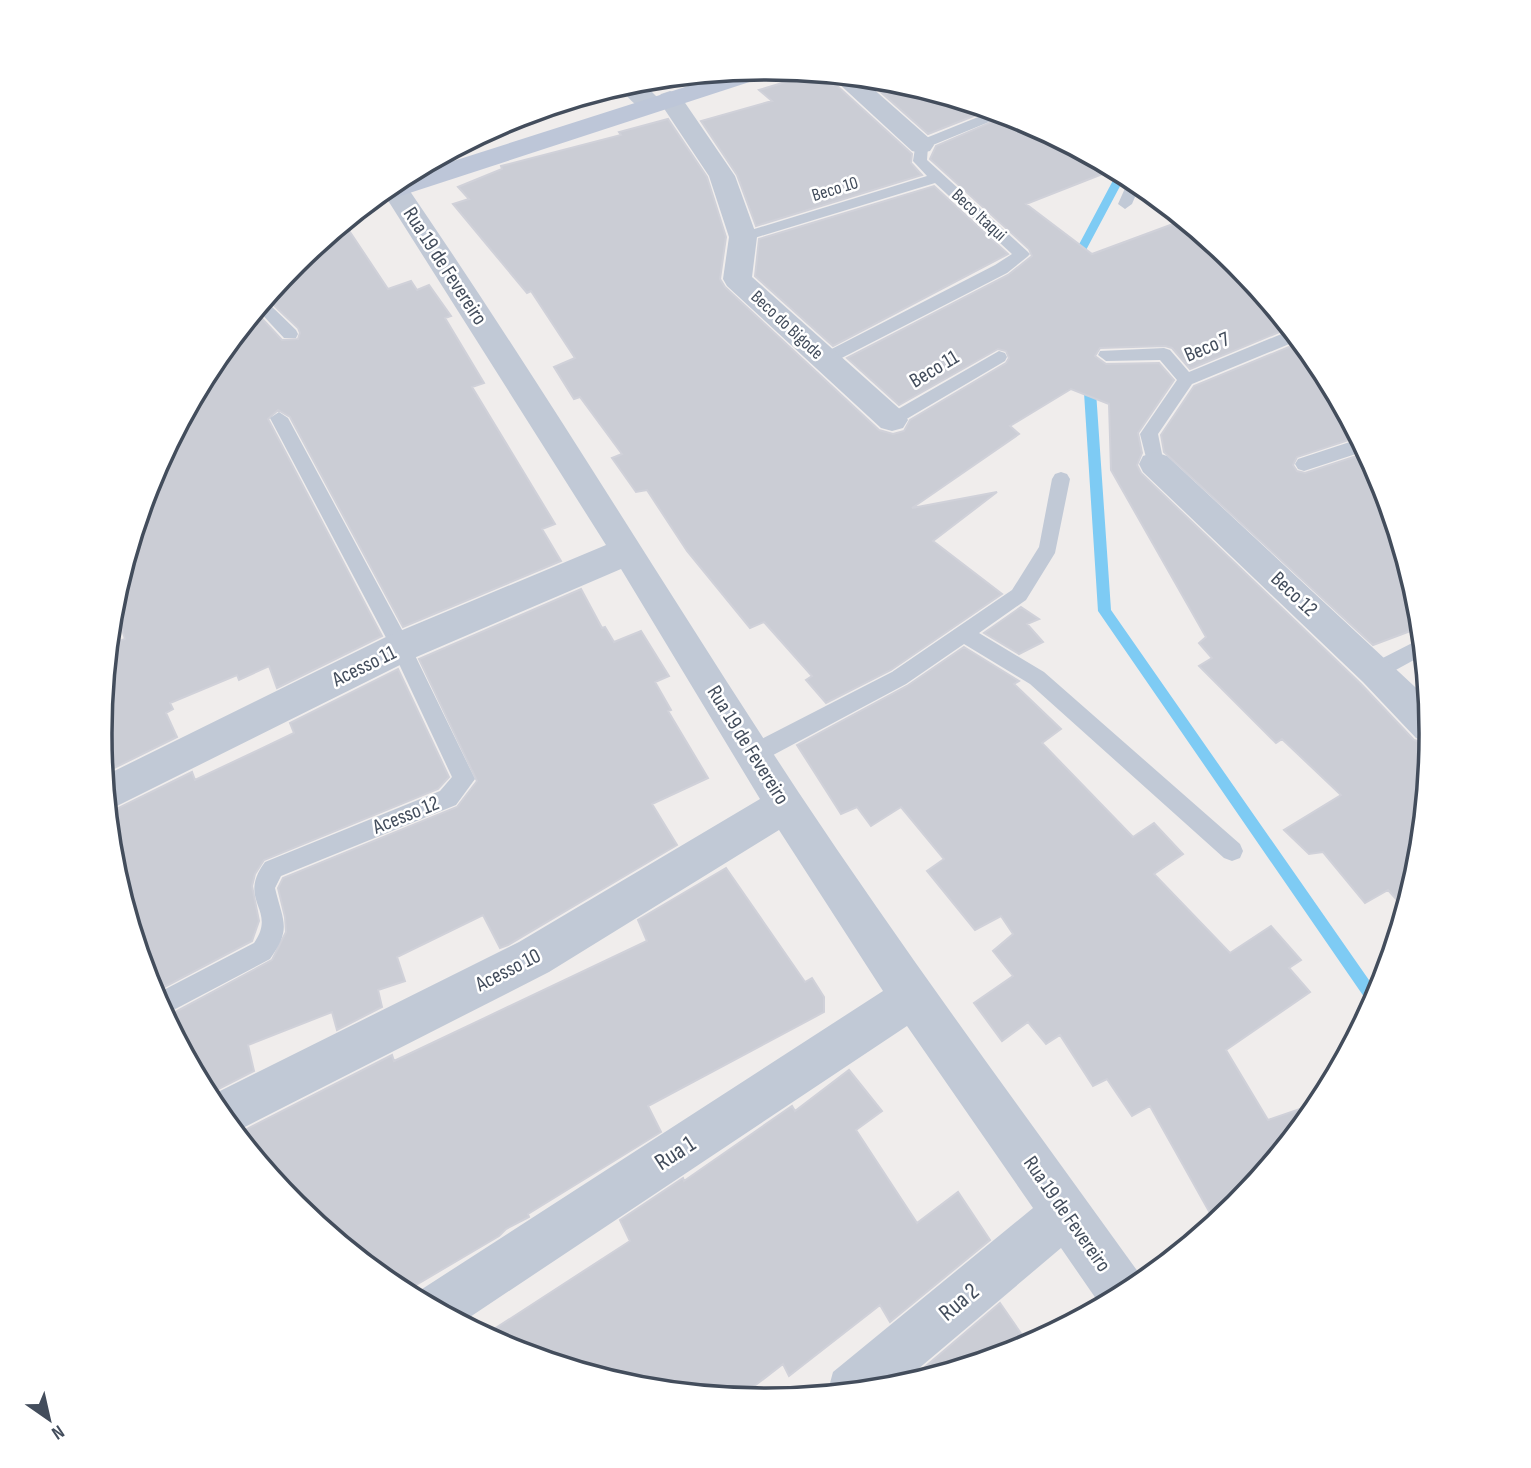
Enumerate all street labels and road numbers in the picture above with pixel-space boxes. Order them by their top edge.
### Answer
street label: Beco 10 [809,172,861,206]
street label: Beco Itaqui [947,184,1011,246]
street label: Rua 19 de Fevereiro [398,202,492,330]
street label: Beco do Bigode [746,286,828,364]
street label: Beco 7 [1181,326,1234,368]
street label: Beco 11 [905,344,964,393]
street label: Beco 12 [1266,566,1322,622]
street label: Acesso 11 [327,640,400,693]
street label: Rua 19 de Fevereiro [702,681,794,809]
street label: Acesso 12 [368,790,443,840]
street label: Acesso 10 [470,943,545,997]
street label: Rua 1 [649,1129,701,1177]
street label: Rua 19 de Fevereiro [1018,1151,1116,1277]
street label: Rua 2 [933,1277,985,1327]

